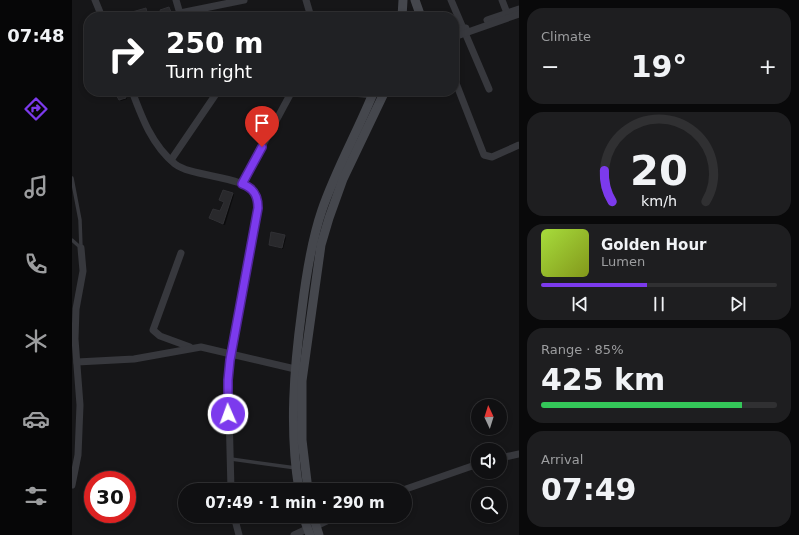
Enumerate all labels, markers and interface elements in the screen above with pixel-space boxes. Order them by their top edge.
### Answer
text: 07:48 [7,25,65,46]
text: 250 m [166,27,263,60]
icon: right [100,28,152,80]
text: Climate [541,29,591,44]
text: 19° [631,49,687,84]
text: − [541,54,559,79]
text: + [759,54,777,79]
text: Turn right [166,61,252,82]
icon: directions [22,95,50,123]
pin [245,106,279,147]
icon: arrive [251,112,273,134]
text: 20 [630,146,688,195]
icon: music [22,173,50,201]
text: km/h [641,192,677,208]
text: Golden Hour [601,236,707,254]
icon: phone [22,250,50,278]
text: Lumen [601,254,645,269]
icon: previous [569,293,591,315]
icon: pause [648,293,670,315]
icon: next [727,293,749,315]
icon: climate [22,327,50,355]
text: Range · 85% [541,342,624,357]
text: 425 km [541,362,665,397]
position arrow [207,393,249,435]
north arrow [471,399,507,435]
map controls [471,399,507,523]
icon: car [22,405,50,433]
button: sound [471,443,507,479]
text: Arrival [541,452,583,467]
speed limit sign: 30 [84,471,136,523]
text: 07:49 [541,472,637,507]
icon: filters [22,482,50,510]
button: search [471,487,507,523]
text: 07:49 · 1 min · 290 m [205,494,385,512]

